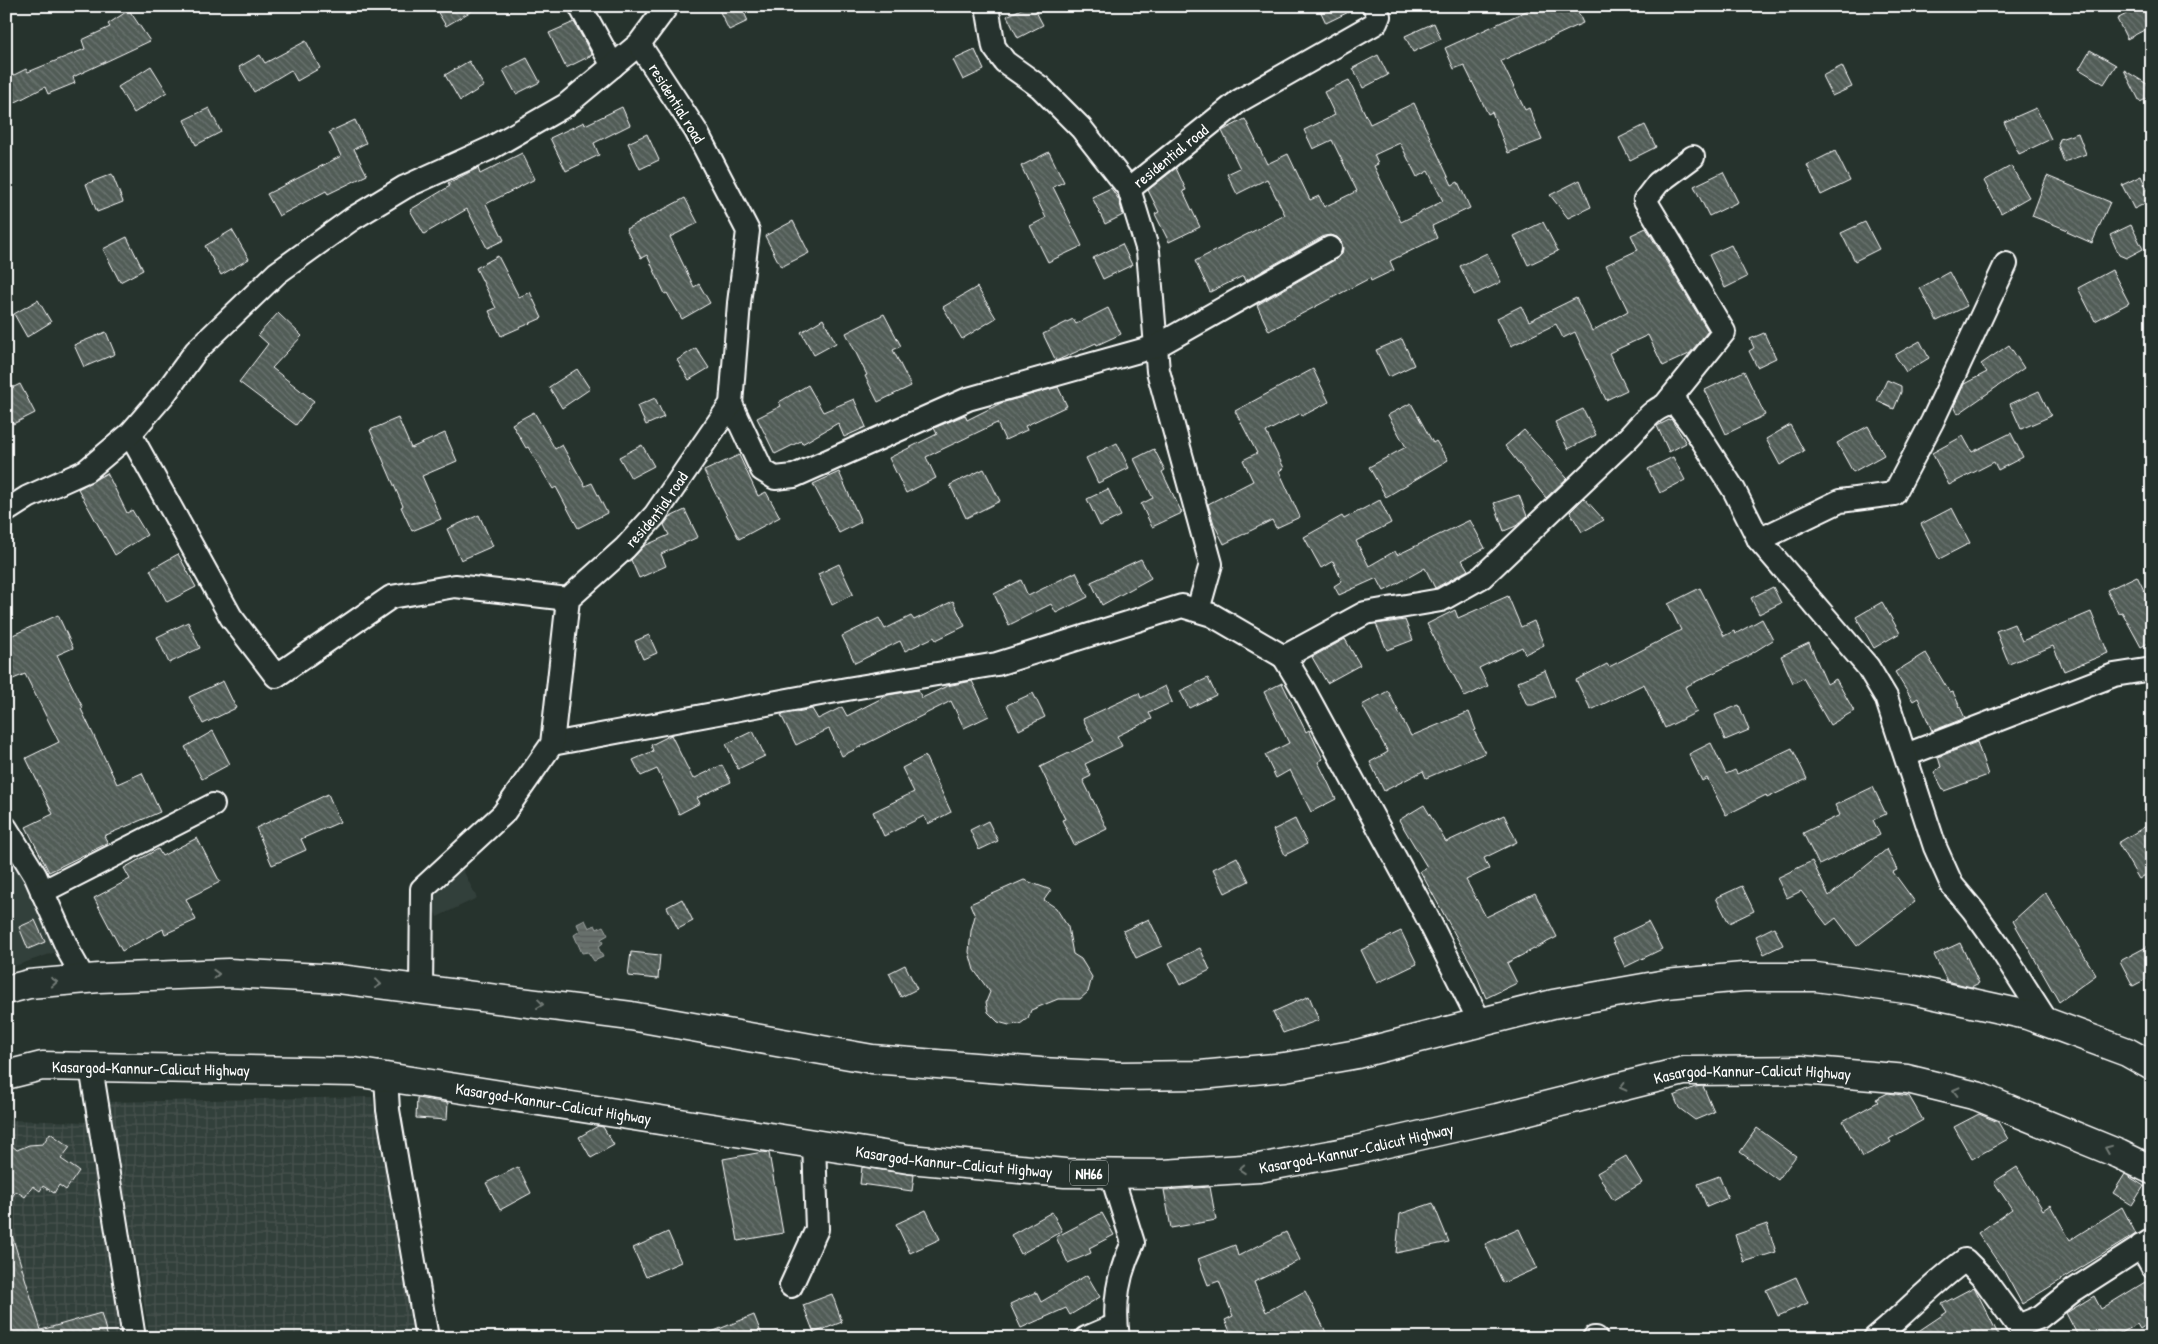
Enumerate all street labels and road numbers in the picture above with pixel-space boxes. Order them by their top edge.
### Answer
street label: residential road [644,59,710,147]
street label: residential road [1128,119,1213,193]
street label: residential road [620,467,693,552]
street label: Kasargod-Kannur-Calicut Highway [52,1055,250,1081]
street label: Kasargod-Kannur-Calicut Highway [1651,1059,1852,1089]
street label: Kasargod-Kannur-Calicut Highway [454,1077,653,1129]
street label: Kasargod-Kannur-Calicut Highway [1257,1117,1456,1179]
street label: Kasargod-Kannur-Calicut Highway [854,1140,1054,1183]
road number: NH66 [1070,1160,1108,1186]

